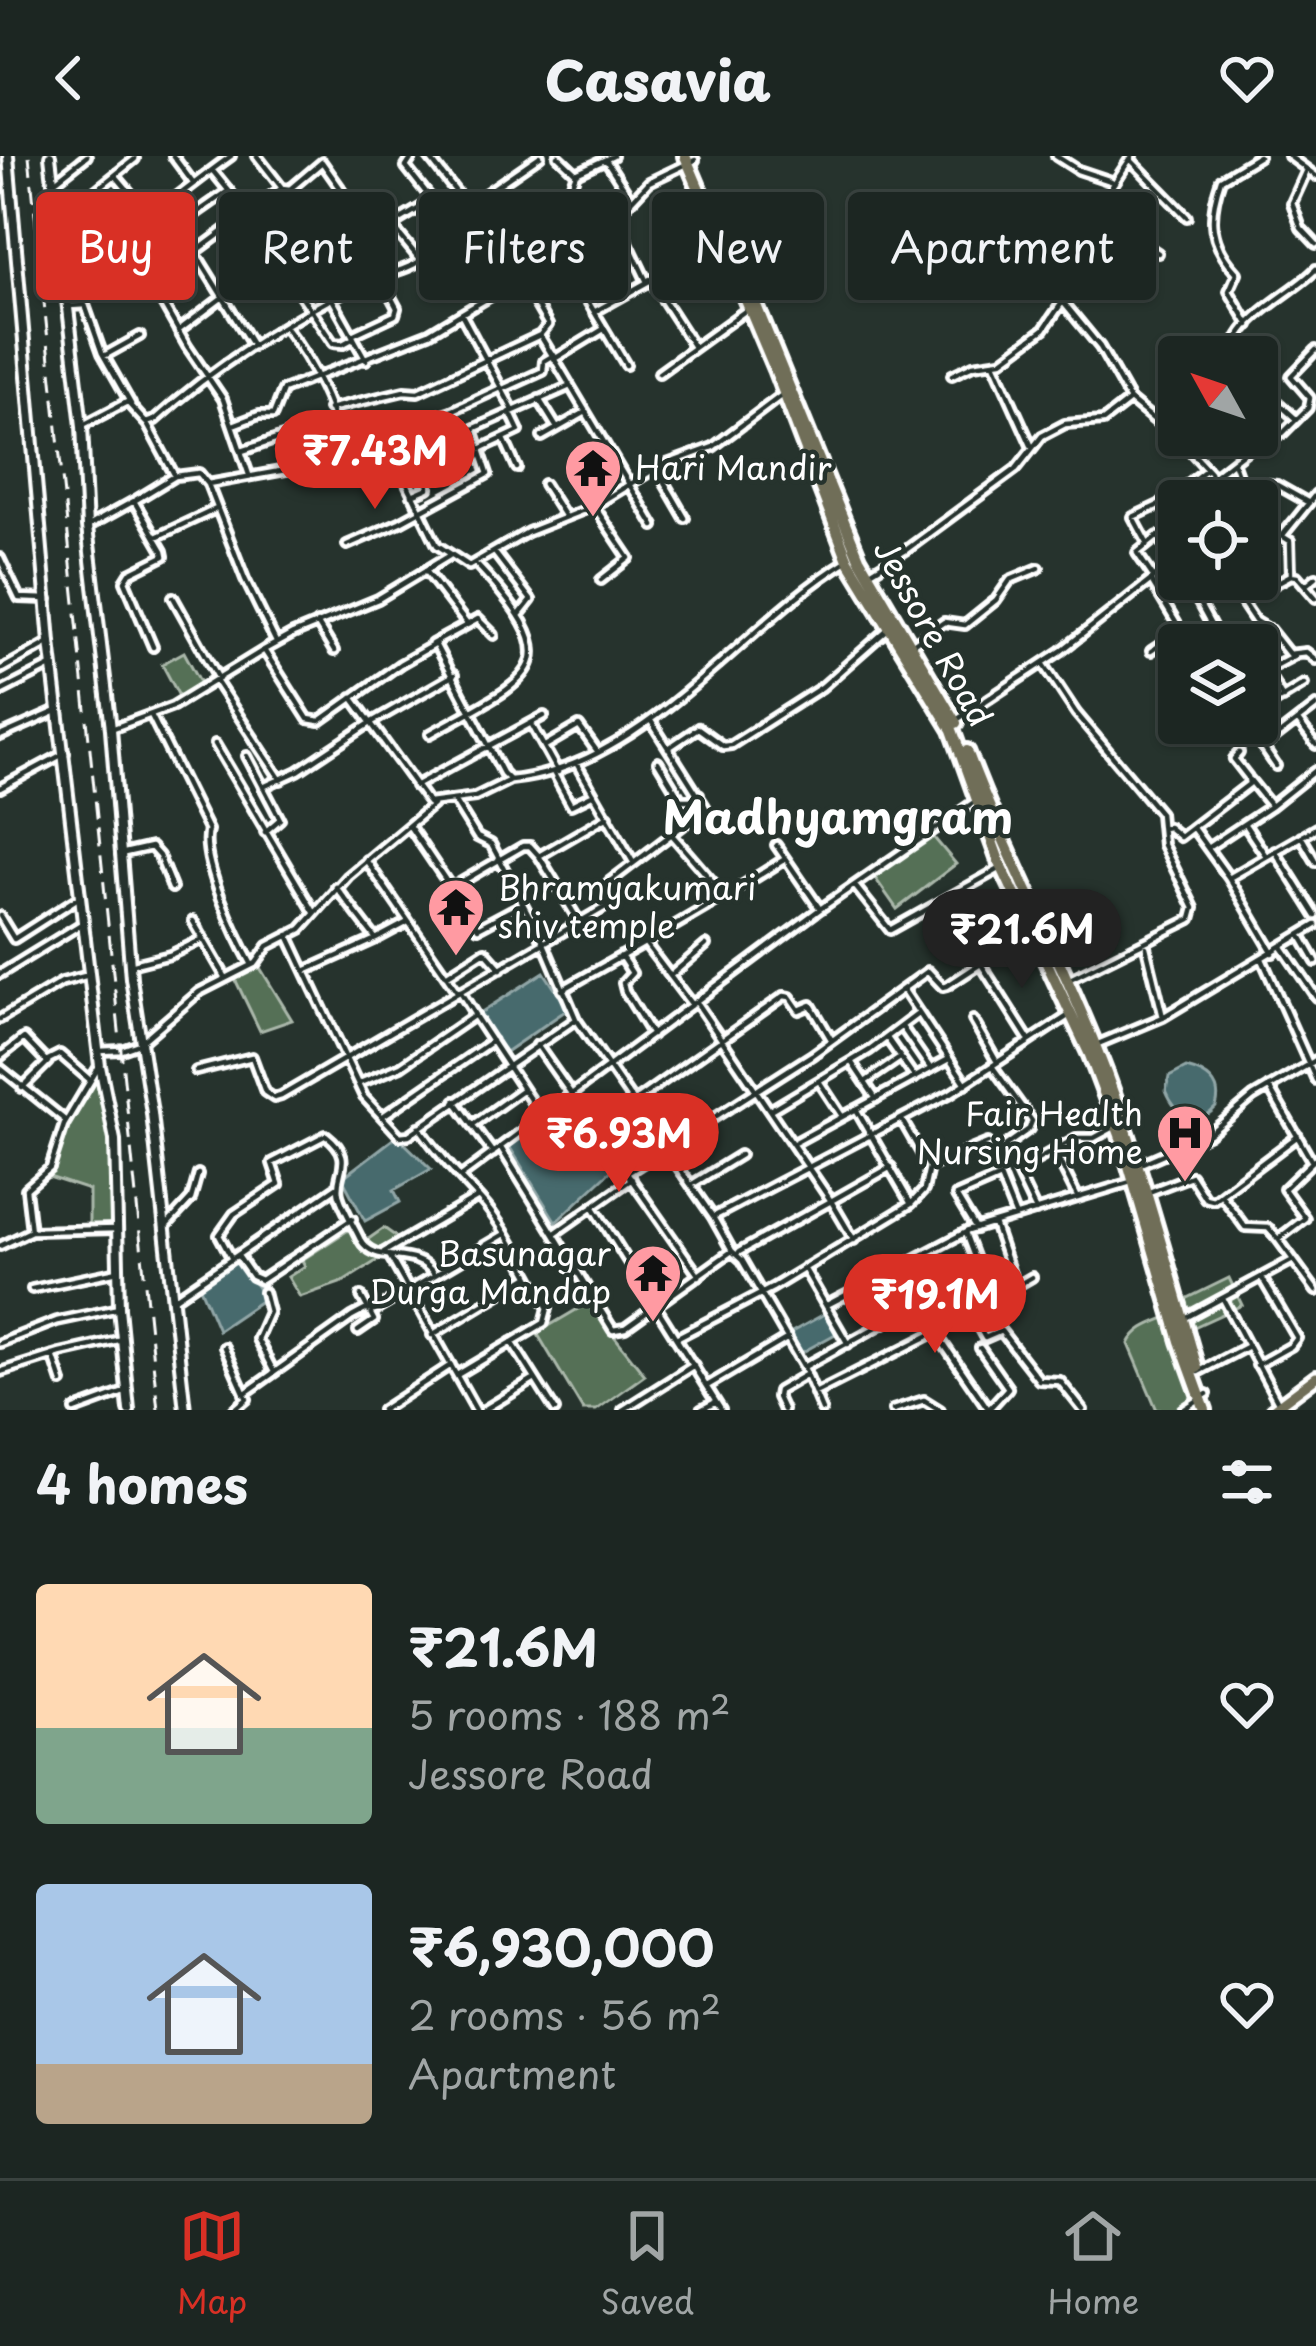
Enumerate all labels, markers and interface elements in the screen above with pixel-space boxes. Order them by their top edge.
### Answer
text: Casavia [545,38,771,119]
icon: back [36,45,102,111]
icon: heart [1214,45,1280,111]
chip: Buy [36,192,195,300]
chip: Rent [219,192,395,300]
chip: Filters [419,192,628,300]
chip: New [652,192,824,300]
chip: Apartment [848,192,1156,300]
north arrow [1158,336,1278,456]
map controls [1158,336,1278,744]
pin: ₹7.43M [277,410,473,512]
text: ₹7.43M [302,419,448,478]
temple icon: Hari Mandir [562,437,624,519]
place label: Hari Mandir [635,441,832,491]
button: locate [1158,480,1278,600]
street label: Jessore Road [863,529,1007,735]
button: layers [1158,624,1278,744]
district label: Madhyamgram [663,781,1013,849]
place label: Bhramyakumari shiv temple [498,861,757,949]
temple icon: Bhramyakumari shiv temple [425,876,487,958]
pin: ₹21.6M [924,889,1120,991]
text: ₹21.6M [949,898,1095,957]
place label: Fair Health Nursing Home [917,1087,1143,1175]
pin: ₹6.93M [521,1093,717,1195]
text: ₹6.93M [546,1102,692,1161]
hospital icon: Fair Health Nursing Home [1154,1102,1216,1184]
place label: Basunagar Durga Mandap [369,1227,611,1315]
temple icon: Basunagar Durga Mandap [622,1242,684,1324]
pin: ₹19.1M [837,1254,1033,1356]
text: ₹19.1M [870,1263,1000,1322]
text: 4 homes [36,1444,248,1521]
icon: filters [1214,1449,1280,1515]
text: ₹21.6M [408,1607,598,1684]
icon: home [132,1632,276,1776]
icon: heart [1214,1671,1280,1737]
text: 5 rooms · 188 m² [408,1684,731,1743]
text: Jessore Road [408,1743,653,1802]
text: ₹6,930,000 [408,1907,714,1984]
icon: home [132,1932,276,2076]
icon: heart [1214,1971,1280,2037]
text: 2 rooms · 56 m² [408,1984,721,2043]
text: Apartment [408,2043,616,2102]
tab: Map [177,2203,247,2325]
tab: Saved [601,2203,694,2325]
tab: Home [1048,2203,1139,2325]

